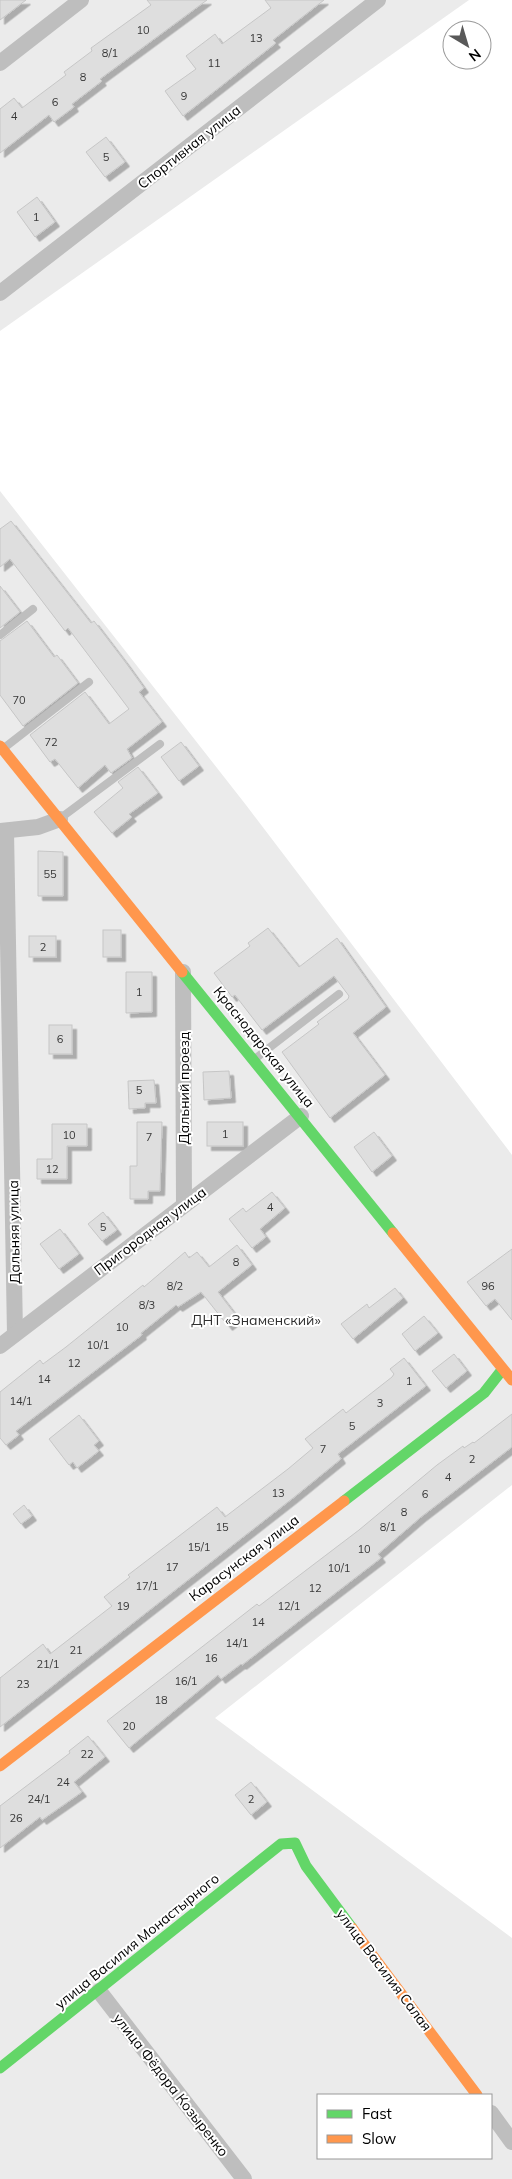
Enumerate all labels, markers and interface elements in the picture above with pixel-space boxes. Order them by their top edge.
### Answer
north arrow [442,20,492,70]
house number: 10 [136,23,150,37]
house number: 13 [249,31,263,45]
text: N [465,45,485,66]
house number: 8/1 [102,46,118,60]
house number: 11 [207,56,221,70]
house number: 8 [80,70,87,84]
house number: 9 [181,89,187,103]
house number: 6 [52,95,59,109]
street label: Спортивная улица [134,101,244,193]
house number: 4 [11,109,18,123]
house number: 5 [103,150,110,164]
house number: 1 [33,210,39,224]
house number: 70 [12,693,26,707]
house number: 72 [44,735,58,749]
house number: 55 [43,867,57,881]
house number: 2 [40,940,47,954]
street label: Краснодарская улица [210,983,318,1111]
house number: 1 [136,985,142,999]
street label: Дальний проезд [175,1031,193,1144]
house number: 6 [57,1032,64,1046]
house number: 5 [136,1083,143,1097]
house number: 1 [222,1127,228,1141]
house number: 10 [62,1128,76,1142]
house number: 7 [146,1130,152,1144]
house number: 12 [45,1162,59,1176]
street label: Дальняя улица [4,1180,24,1284]
street label: Пригородная улица [90,1183,210,1279]
house number: 4 [267,1200,274,1214]
house number: 5 [100,1220,107,1234]
house number: 8 [233,1255,240,1269]
house number: 8/2 [167,1279,184,1293]
house number: 96 [481,1279,495,1293]
house number: 8/3 [139,1298,155,1312]
park label: ДНТ «Знаменский» [191,1311,321,1329]
house number: 10 [115,1320,129,1334]
house number: 10/1 [87,1338,109,1352]
house number: 12 [67,1356,81,1370]
house number: 14 [37,1372,51,1386]
house number: 1 [406,1374,412,1388]
house number: 14/1 [10,1394,32,1408]
house number: 3 [377,1396,383,1410]
house number: 5 [349,1419,356,1433]
house number: 7 [320,1442,326,1456]
house number: 2 [469,1452,476,1466]
house number: 4 [445,1470,452,1484]
house number: 13 [271,1486,285,1500]
house number: 6 [422,1487,429,1501]
house number: 8 [401,1505,408,1519]
street label: Карасунская улица [185,1511,303,1605]
house number: 15 [215,1520,229,1534]
house number: 8/1 [380,1520,396,1534]
house number: 15/1 [188,1540,210,1554]
house number: 10 [357,1542,371,1556]
house number: 17 [165,1560,179,1574]
house number: 10/1 [328,1561,350,1575]
house number: 17/1 [136,1579,158,1593]
house number: 12 [308,1581,322,1595]
house number: 19 [116,1599,130,1613]
house number: 12/1 [278,1599,300,1613]
house number: 14 [251,1615,265,1629]
house number: 14/1 [226,1636,248,1650]
house number: 21 [69,1643,83,1657]
house number: 16 [204,1651,218,1665]
house number: 21/1 [37,1657,59,1671]
house number: 16/1 [175,1674,197,1688]
house number: 23 [16,1677,30,1691]
house number: 18 [154,1693,168,1707]
house number: 20 [122,1719,136,1733]
house number: 22 [80,1747,94,1761]
house number: 24 [56,1775,70,1789]
house number: 24/1 [28,1792,50,1806]
house number: 2 [248,1792,255,1806]
house number: 26 [9,1811,23,1825]
street label: улица Василия Монастырного [51,1869,223,2013]
street label: улица Василия Салая [332,1905,436,2035]
street label: улица Фёдора Козыренко [109,2010,233,2160]
legend [317,2094,492,2159]
text: Fast [362,2104,392,2123]
text: Slow [362,2129,396,2148]

